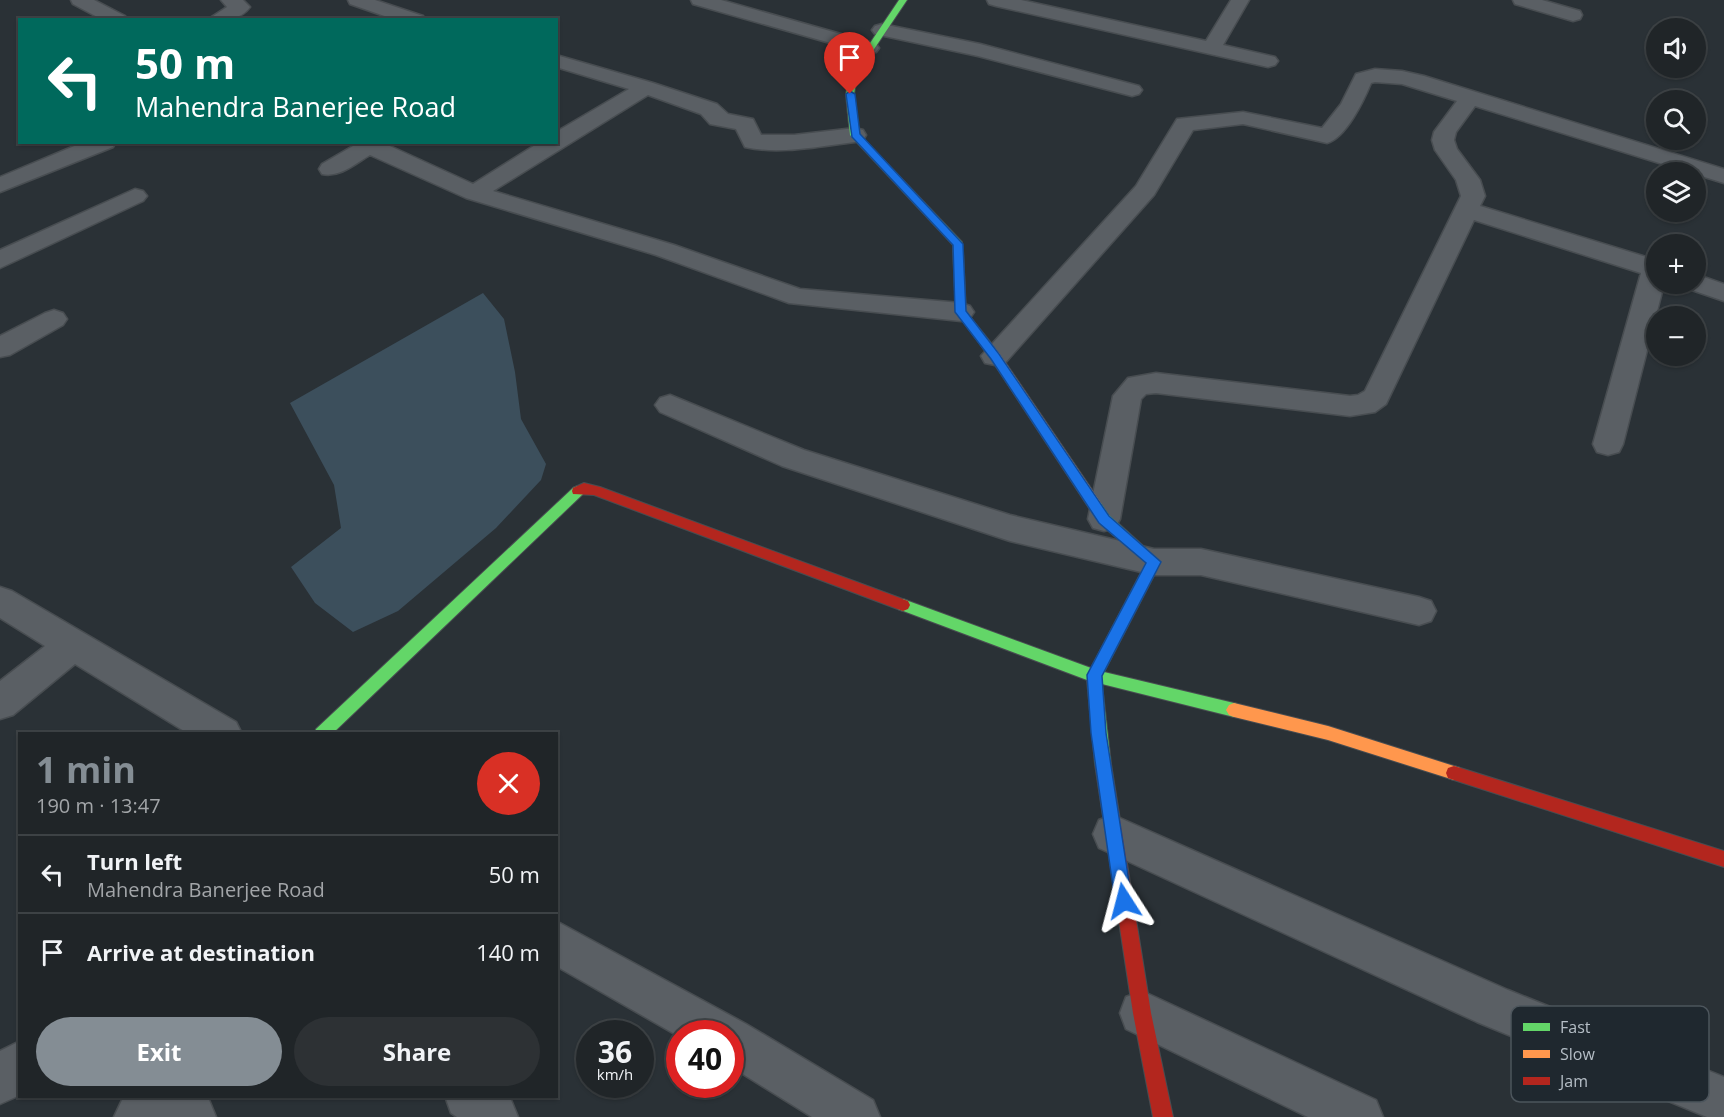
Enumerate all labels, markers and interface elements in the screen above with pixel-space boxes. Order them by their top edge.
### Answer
map controls [1646,18,1706,366]
button: sound [1646,18,1706,78]
pin [824,32,875,94]
text: 50 m [135,34,235,91]
icon: arrive [833,41,866,74]
icon: left [36,42,114,120]
text: Mahendra Banerjee Road [135,88,456,125]
button: search [1646,90,1706,150]
button: layers [1646,162,1706,222]
button: + [1646,234,1706,294]
button: − [1646,306,1706,366]
text: 1 min [36,745,136,794]
button: close [477,752,540,815]
text: 190 m · 13:47 [36,792,161,819]
text: Turn left [87,846,182,876]
icon: left [36,858,69,891]
text: 50 m [489,859,540,889]
position arrow [1092,869,1156,933]
text: Mahendra Banerjee Road [87,876,325,903]
icon: arrive [36,936,69,969]
text: Arrive at destination [87,937,315,967]
text: 140 m [476,937,540,967]
legend [1511,1006,1709,1102]
text: Fast [1560,1016,1591,1038]
button: Exit [36,1017,282,1086]
button: Share [294,1017,540,1086]
speed limit sign: 40 [666,1020,744,1098]
text: 36 [598,1031,632,1072]
text: Slow [1560,1043,1595,1065]
text: km/h [597,1064,633,1084]
text: Jam [1558,1070,1588,1092]

